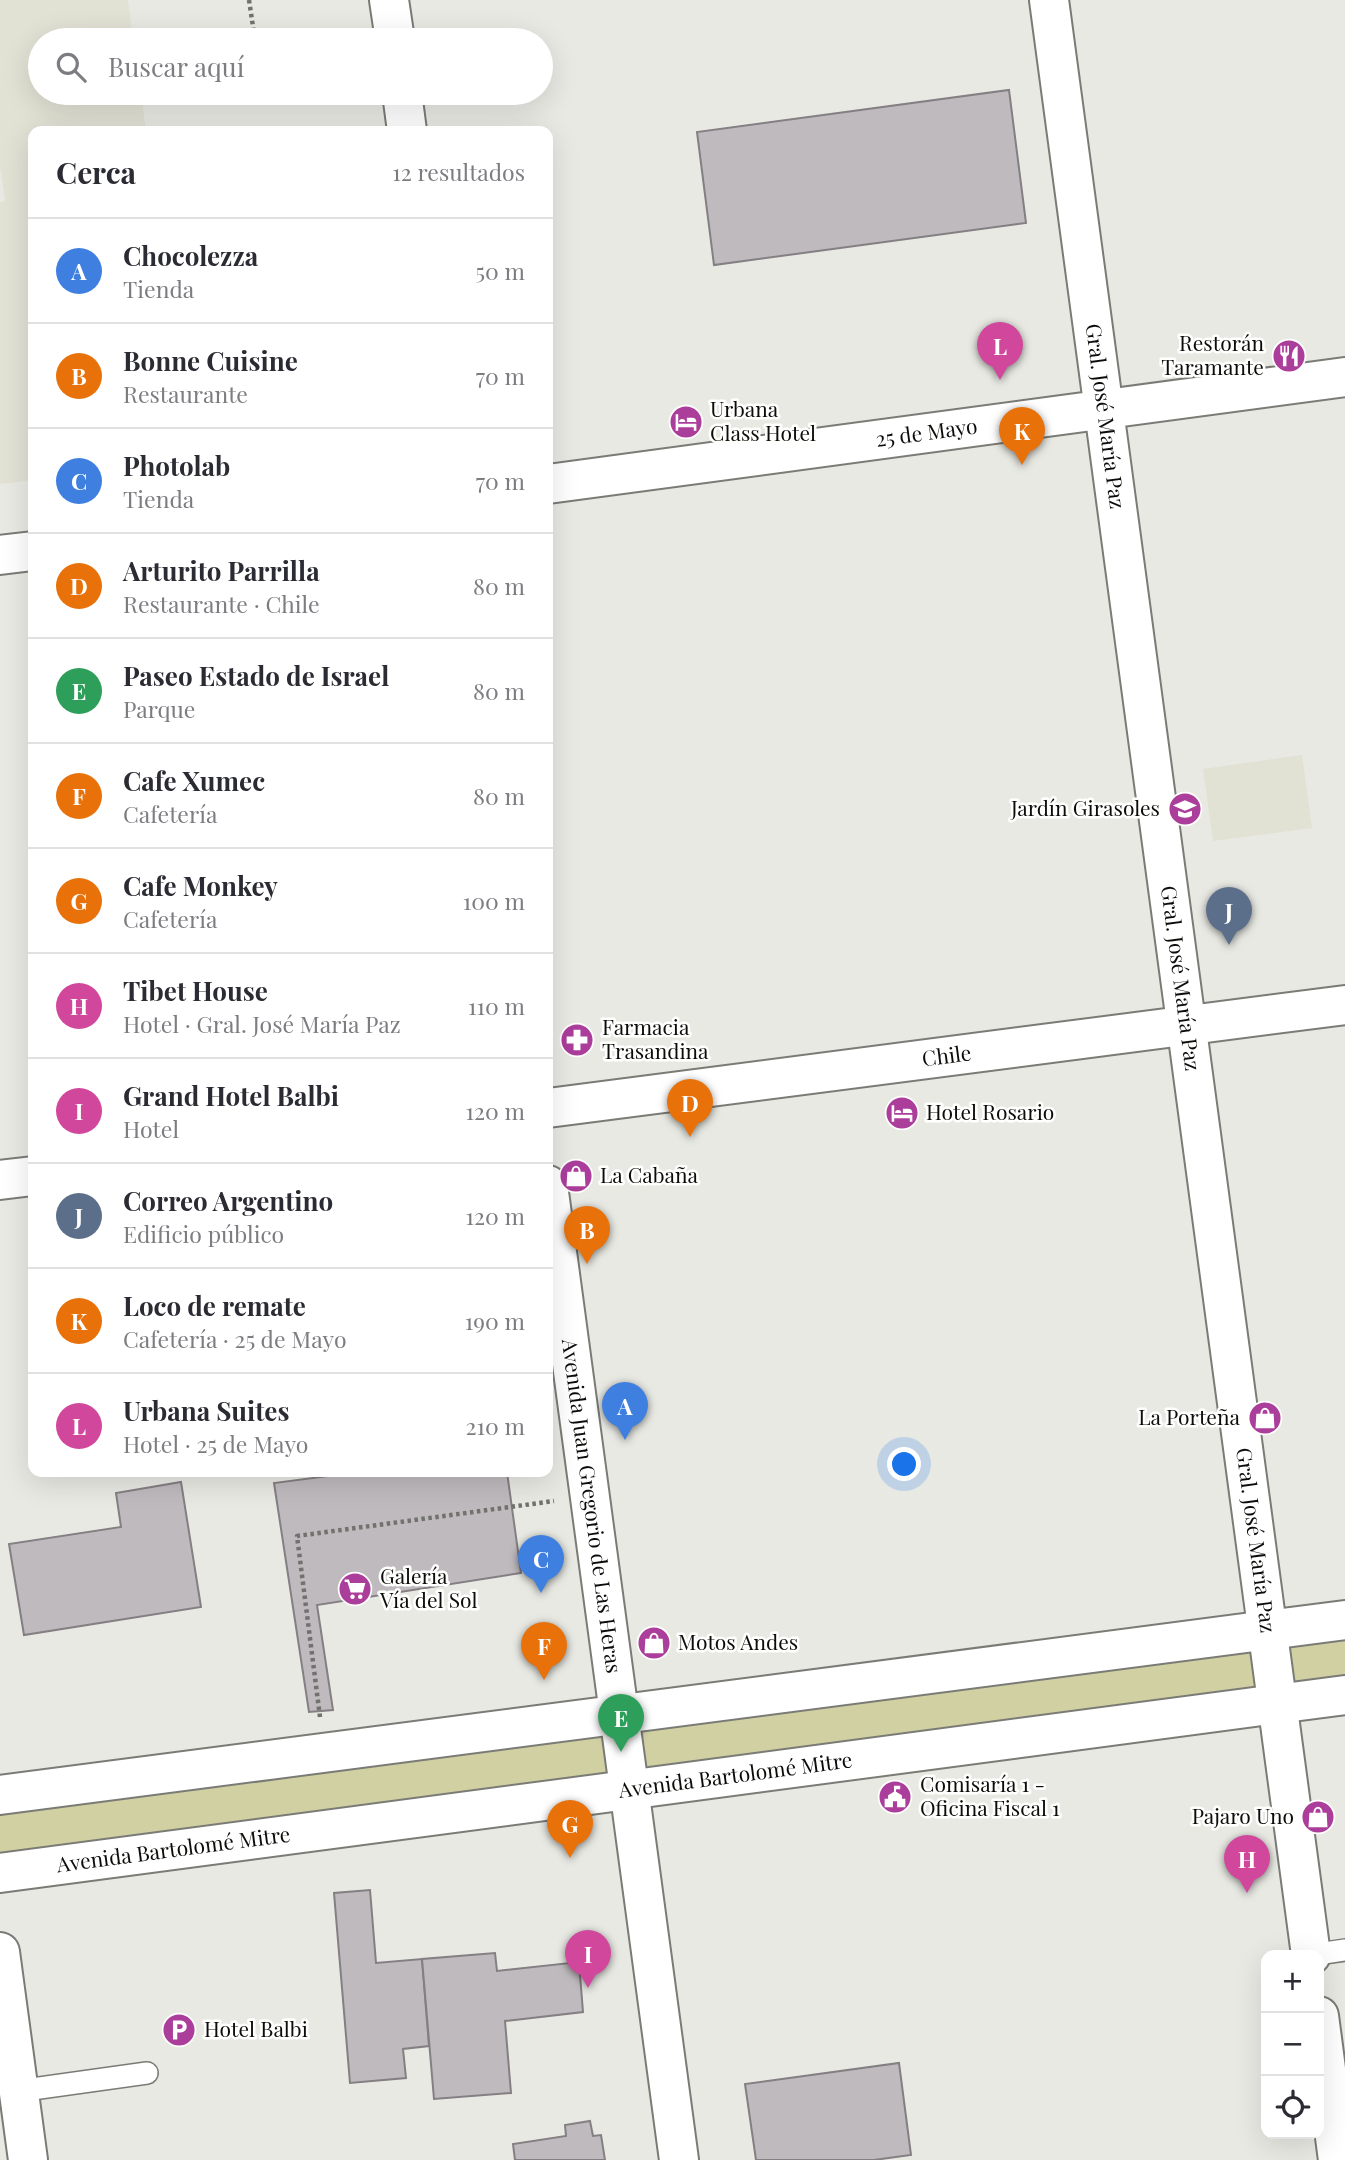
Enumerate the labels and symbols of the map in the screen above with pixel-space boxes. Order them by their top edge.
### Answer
pin: L [977,322,1023,380]
street label: Gral. José María Paz [1080,322,1133,510]
place label: Restorán Taramante [1161,328,1264,380]
restaurant icon: Restorán Taramante [1270,337,1308,375]
place label: Urbana Class Hotel [710,394,816,446]
hotel icon: Urbana Class Hotel [667,403,705,441]
pin: K [999,407,1045,465]
street label: 25 de Mayo [874,411,979,452]
school or university icon: Jardín Girasoles [1166,790,1204,828]
place label: Jardín Girasoles [1010,793,1160,821]
street label: Gral. José María Paz [1156,884,1208,1072]
pin: J [1206,887,1252,945]
place label: Farmacia Trasandina [602,1012,709,1064]
pharmacy icon: Farmacia Trasandina [558,1021,596,1059]
street label: Chile [920,1037,973,1072]
pin: D [667,1079,713,1137]
hotel icon: Hotel Rosario [883,1094,921,1132]
place label: Hotel Rosario [926,1097,1054,1125]
shop icon: La Cabaña [557,1157,595,1195]
place label: La Cabaña [600,1160,699,1188]
pin: B [564,1206,610,1264]
street label: Avenida Juan Gregorio de Las Heras [555,1337,627,1675]
pin: A [602,1382,648,1440]
shop icon: La Porteña [1246,1399,1284,1437]
place label: La Porteña [1138,1402,1241,1430]
street label: Gral. José María Paz [1231,1446,1284,1634]
your location [887,1447,921,1481]
pin: C [518,1535,564,1593]
place label: Galería Vía del Sol [379,1561,477,1613]
supermarket icon: Galería Vía del Sol [336,1570,374,1608]
pin: F [521,1622,567,1680]
shop icon: Motos Andes [635,1624,673,1662]
place label: Motos Andes [678,1627,798,1655]
pin: E [598,1694,644,1752]
street label: Avenida Bartolomé Mitre [616,1744,854,1803]
place label: Comisaría 1 - Oficina Fiscal 1 [920,1769,1060,1821]
public building icon: Comisaría 1 - Oficina Fiscal 1 [876,1778,914,1816]
shop icon: Pajaro Uno [1299,1798,1337,1836]
pin: G [547,1800,593,1858]
place label: Pajaro Uno [1192,1801,1294,1829]
street label: Avenida Bartolomé Mitre [54,1819,292,1878]
pin: H [1224,1835,1270,1893]
pin: I [565,1930,611,1988]
parking icon: Hotel Balbi [160,2011,198,2049]
place label: Hotel Balbi [204,2014,308,2042]

